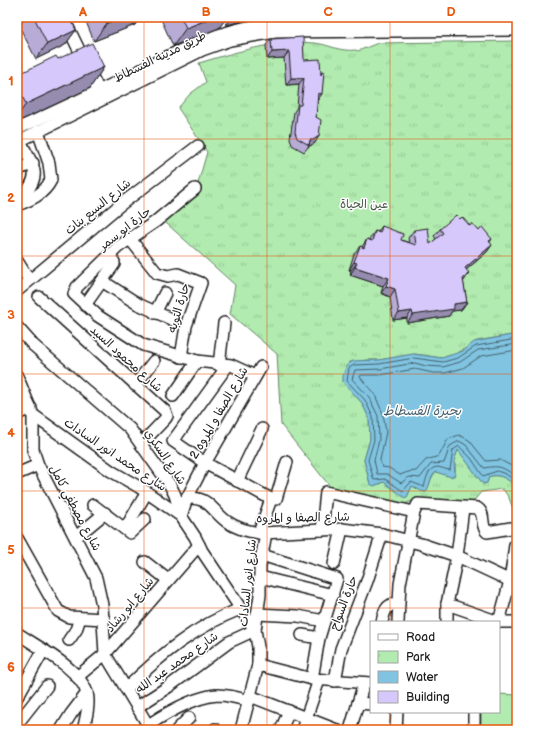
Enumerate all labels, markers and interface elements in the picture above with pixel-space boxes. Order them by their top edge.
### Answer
text: A [78,4,87,20]
text: B [201,4,211,20]
text: C [323,4,333,20]
text: D [446,4,456,20]
street label: طريق مدينة الفسطاط [111,28,209,86]
text: 1 [8,73,14,89]
street label: شارع السبع بنات [62,176,135,239]
text: 2 [7,190,15,206]
park label: عين الحياة [340,197,388,212]
street label: حارة ابو سمر [95,204,154,255]
street label: حارة التوبه [165,281,193,335]
text: 3 [7,307,15,323]
street label: شارع محمود السيد [86,323,165,396]
street label: شارع الصفا و المروه 2 [187,364,252,462]
water label: بحيرة الفسطاط [383,403,462,419]
street label: شارع محمد انور السادات [60,415,169,496]
text: 4 [7,425,15,441]
street label: شارع السكري [140,426,189,488]
street label: شارع مصطفي كامل [43,462,104,555]
street label: شارع الصفا و المروه [256,510,350,527]
street label: شارع انور السادات [236,538,261,628]
text: 5 [7,542,15,558]
street label: شارع ابو رشاد [103,574,158,636]
street label: حارة السواح [327,574,362,633]
legend [370,621,500,713]
street label: شارع محمد عبد الله [133,629,222,698]
text: Road [406,630,435,645]
text: Park [406,650,430,665]
text: 6 [7,659,15,675]
text: Water [406,670,438,685]
text: Building [406,690,450,705]

